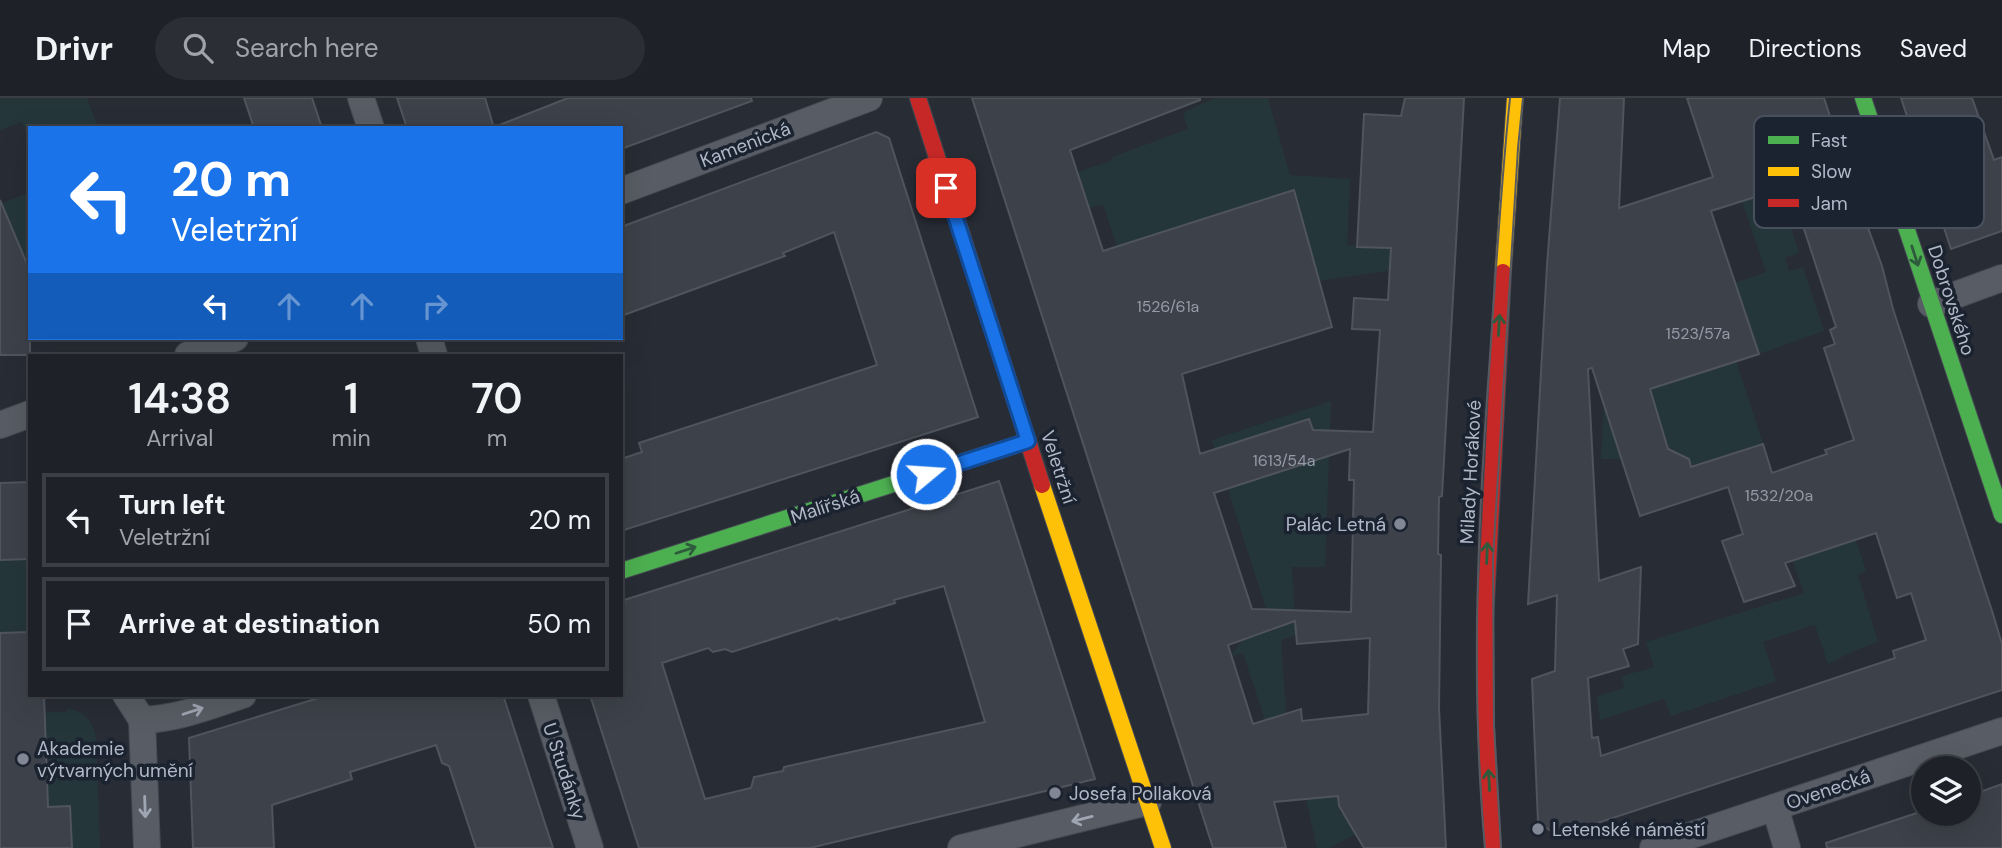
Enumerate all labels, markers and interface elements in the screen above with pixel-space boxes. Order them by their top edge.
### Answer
search box [155,17,645,80]
text: Drivr [35,27,113,70]
icon: search [179,29,217,67]
text: Search here [235,31,378,65]
text: Map [1663,33,1711,64]
text: Directions [1749,33,1862,64]
text: Saved [1900,33,1967,64]
street label: Kamenická [696,116,794,173]
legend [1754,116,1984,228]
text: Fast [1811,128,1847,153]
text: 20 m [171,147,291,211]
icon: left [56,154,147,245]
pin [916,158,976,218]
text: Slow [1811,159,1852,184]
icon: arrive [927,169,965,207]
text: Jam [1811,191,1848,216]
text: Veletržní [171,209,298,251]
street label: Dobrovského [1922,242,1981,359]
one-way arrow [1910,244,1922,266]
icon: left [197,287,235,325]
icon: ahead [270,287,308,325]
icon: ahead [343,287,381,325]
icon: right [416,287,454,325]
house number: 1526/61a [1137,296,1199,317]
one-way arrow [1493,315,1506,337]
house number: 1523/57a [1666,323,1730,344]
text: 14:38 [128,371,231,426]
text: 1 [344,371,359,426]
text: 70 [471,371,523,426]
street label: Milady Horákové [1454,399,1487,545]
text: Arrival [146,423,213,453]
text: min [332,423,371,453]
text: m [487,423,507,453]
street label: Veletržní [1035,427,1082,508]
position arrow [889,437,963,511]
house number: 1613/54a [1253,450,1315,471]
street label: Malířská [787,484,863,529]
house number: 1532/20a [1745,485,1813,506]
text: Turn left [119,488,226,522]
icon: left [60,501,98,539]
text: 20 m [528,503,591,537]
place label: Palác Letná [1286,512,1386,537]
marker: Palác Letná [1392,516,1408,532]
text: Veletržní [119,522,210,552]
one-way arrow [1481,541,1494,564]
one-way arrow [675,543,697,556]
icon: arrive [60,605,98,643]
text: Arrive at destination [119,607,380,641]
text: 50 m [527,607,591,641]
one-way arrow [182,704,204,716]
street label: U Studánky [537,720,592,823]
place label: Akademie výtvarných umění [37,736,194,783]
marker: Akademie výtvarných umění [15,751,31,767]
map controls [1911,756,1981,826]
button: layers [1911,756,1981,826]
street label: Ovenecká [1783,763,1874,816]
one-way arrow [1483,769,1496,792]
place label: Josefa Pollaková [1069,781,1212,806]
marker: Josefa Pollaková [1047,785,1063,801]
one-way arrow [139,795,152,818]
one-way arrow [1071,813,1094,826]
place label: Letenské náměstí [1552,817,1706,842]
marker: Letenské náměstí [1530,821,1546,837]

